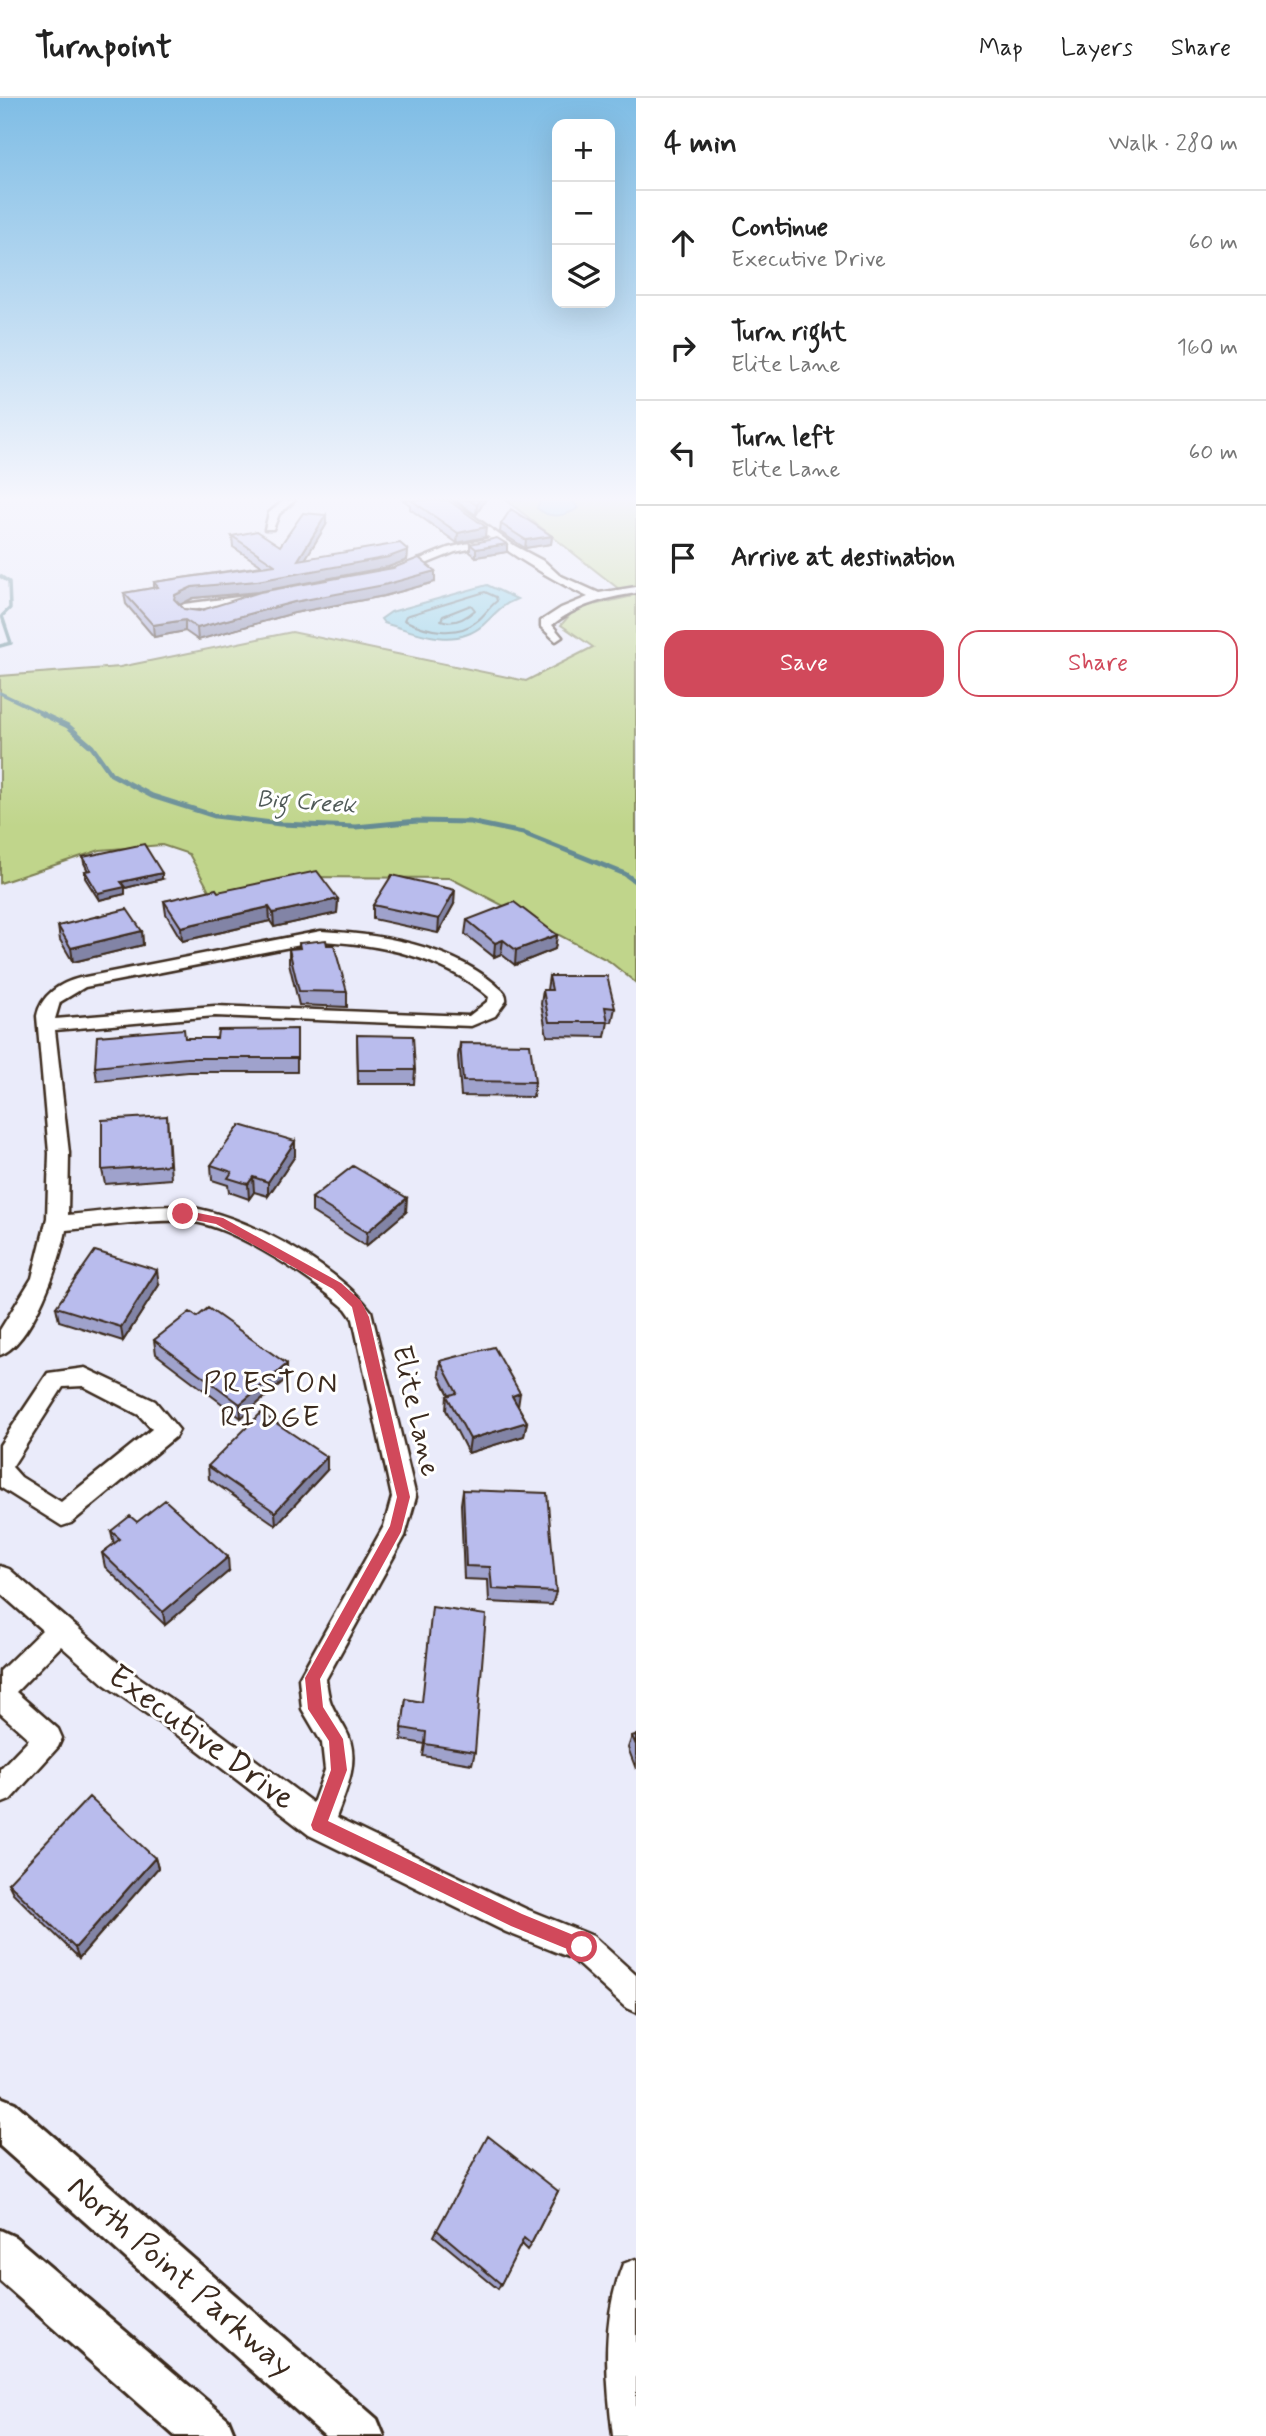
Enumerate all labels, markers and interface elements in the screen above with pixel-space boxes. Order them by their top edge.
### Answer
text: Turnpoint [35,26,172,70]
text: Map [979,33,1023,64]
text: Layers [1061,33,1133,64]
text: Share [1171,33,1231,64]
map controls [552,119,615,308]
button: + [552,119,615,182]
text: 4 min [664,124,737,163]
text: Walk · 280 m [1108,129,1238,159]
button: − [552,182,615,245]
text: Continue [731,211,828,245]
icon: ahead [664,224,702,262]
text: 60 m [1189,228,1238,258]
button: layers [552,245,615,308]
text: Executive Drive [731,245,886,275]
text: Turn right [731,316,847,350]
icon: right [664,329,702,367]
text: 160 m [1177,333,1238,363]
text: Elite Lane [731,350,840,380]
text: Turn left [731,421,835,455]
icon: left [664,434,702,472]
text: 60 m [1189,438,1238,468]
text: Elite Lane [731,455,840,485]
icon: arrive [664,539,702,577]
text: Arrive at destination [731,541,955,575]
button: Save [664,630,944,697]
button: Share [958,630,1238,697]
water label: Big Creek [255,784,358,825]
route end [167,1198,198,1229]
street label: Elite Lane [382,1342,448,1480]
district label: PRESTON RIDGE [203,1364,339,1437]
street label: Executive Drive [98,1655,304,1821]
route start [566,1931,597,1962]
street label: North Point Parkway [57,2166,303,2388]

